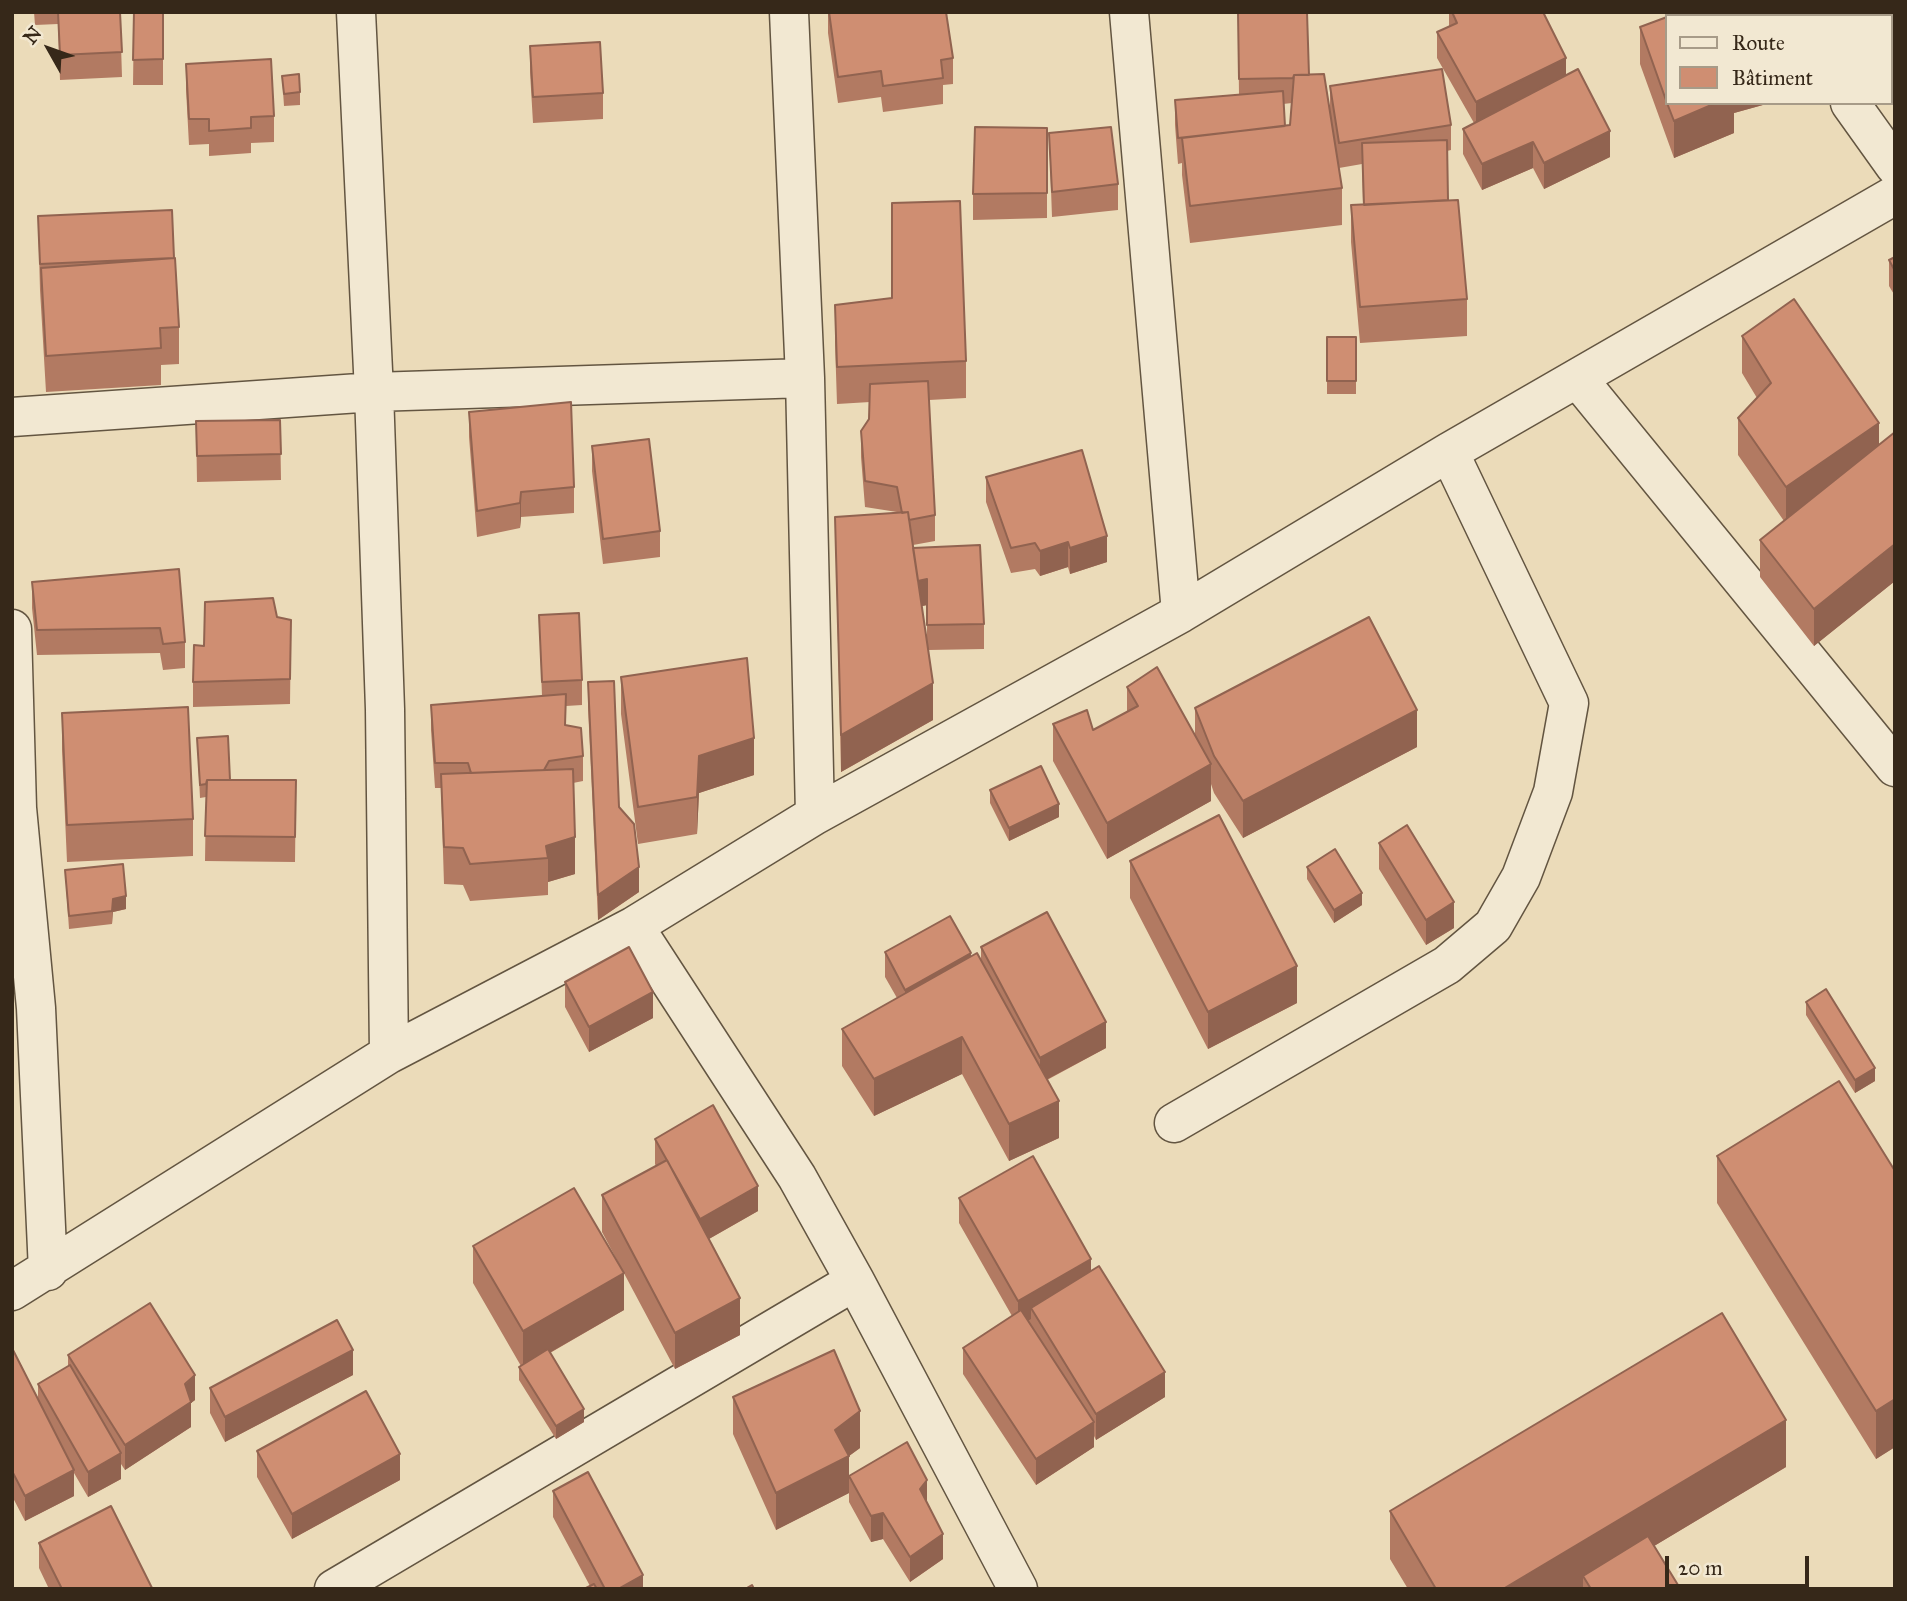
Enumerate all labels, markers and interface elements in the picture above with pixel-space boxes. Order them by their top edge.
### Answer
north arrow [14,14,84,84]
legend [1666,14,1893,105]
text: N [19,22,47,49]
text: Route [1732,30,1785,56]
text: Bâtiment [1732,65,1813,91]
scale bar [1669,1542,1812,1586]
text: 20 m [1678,1555,1723,1581]

